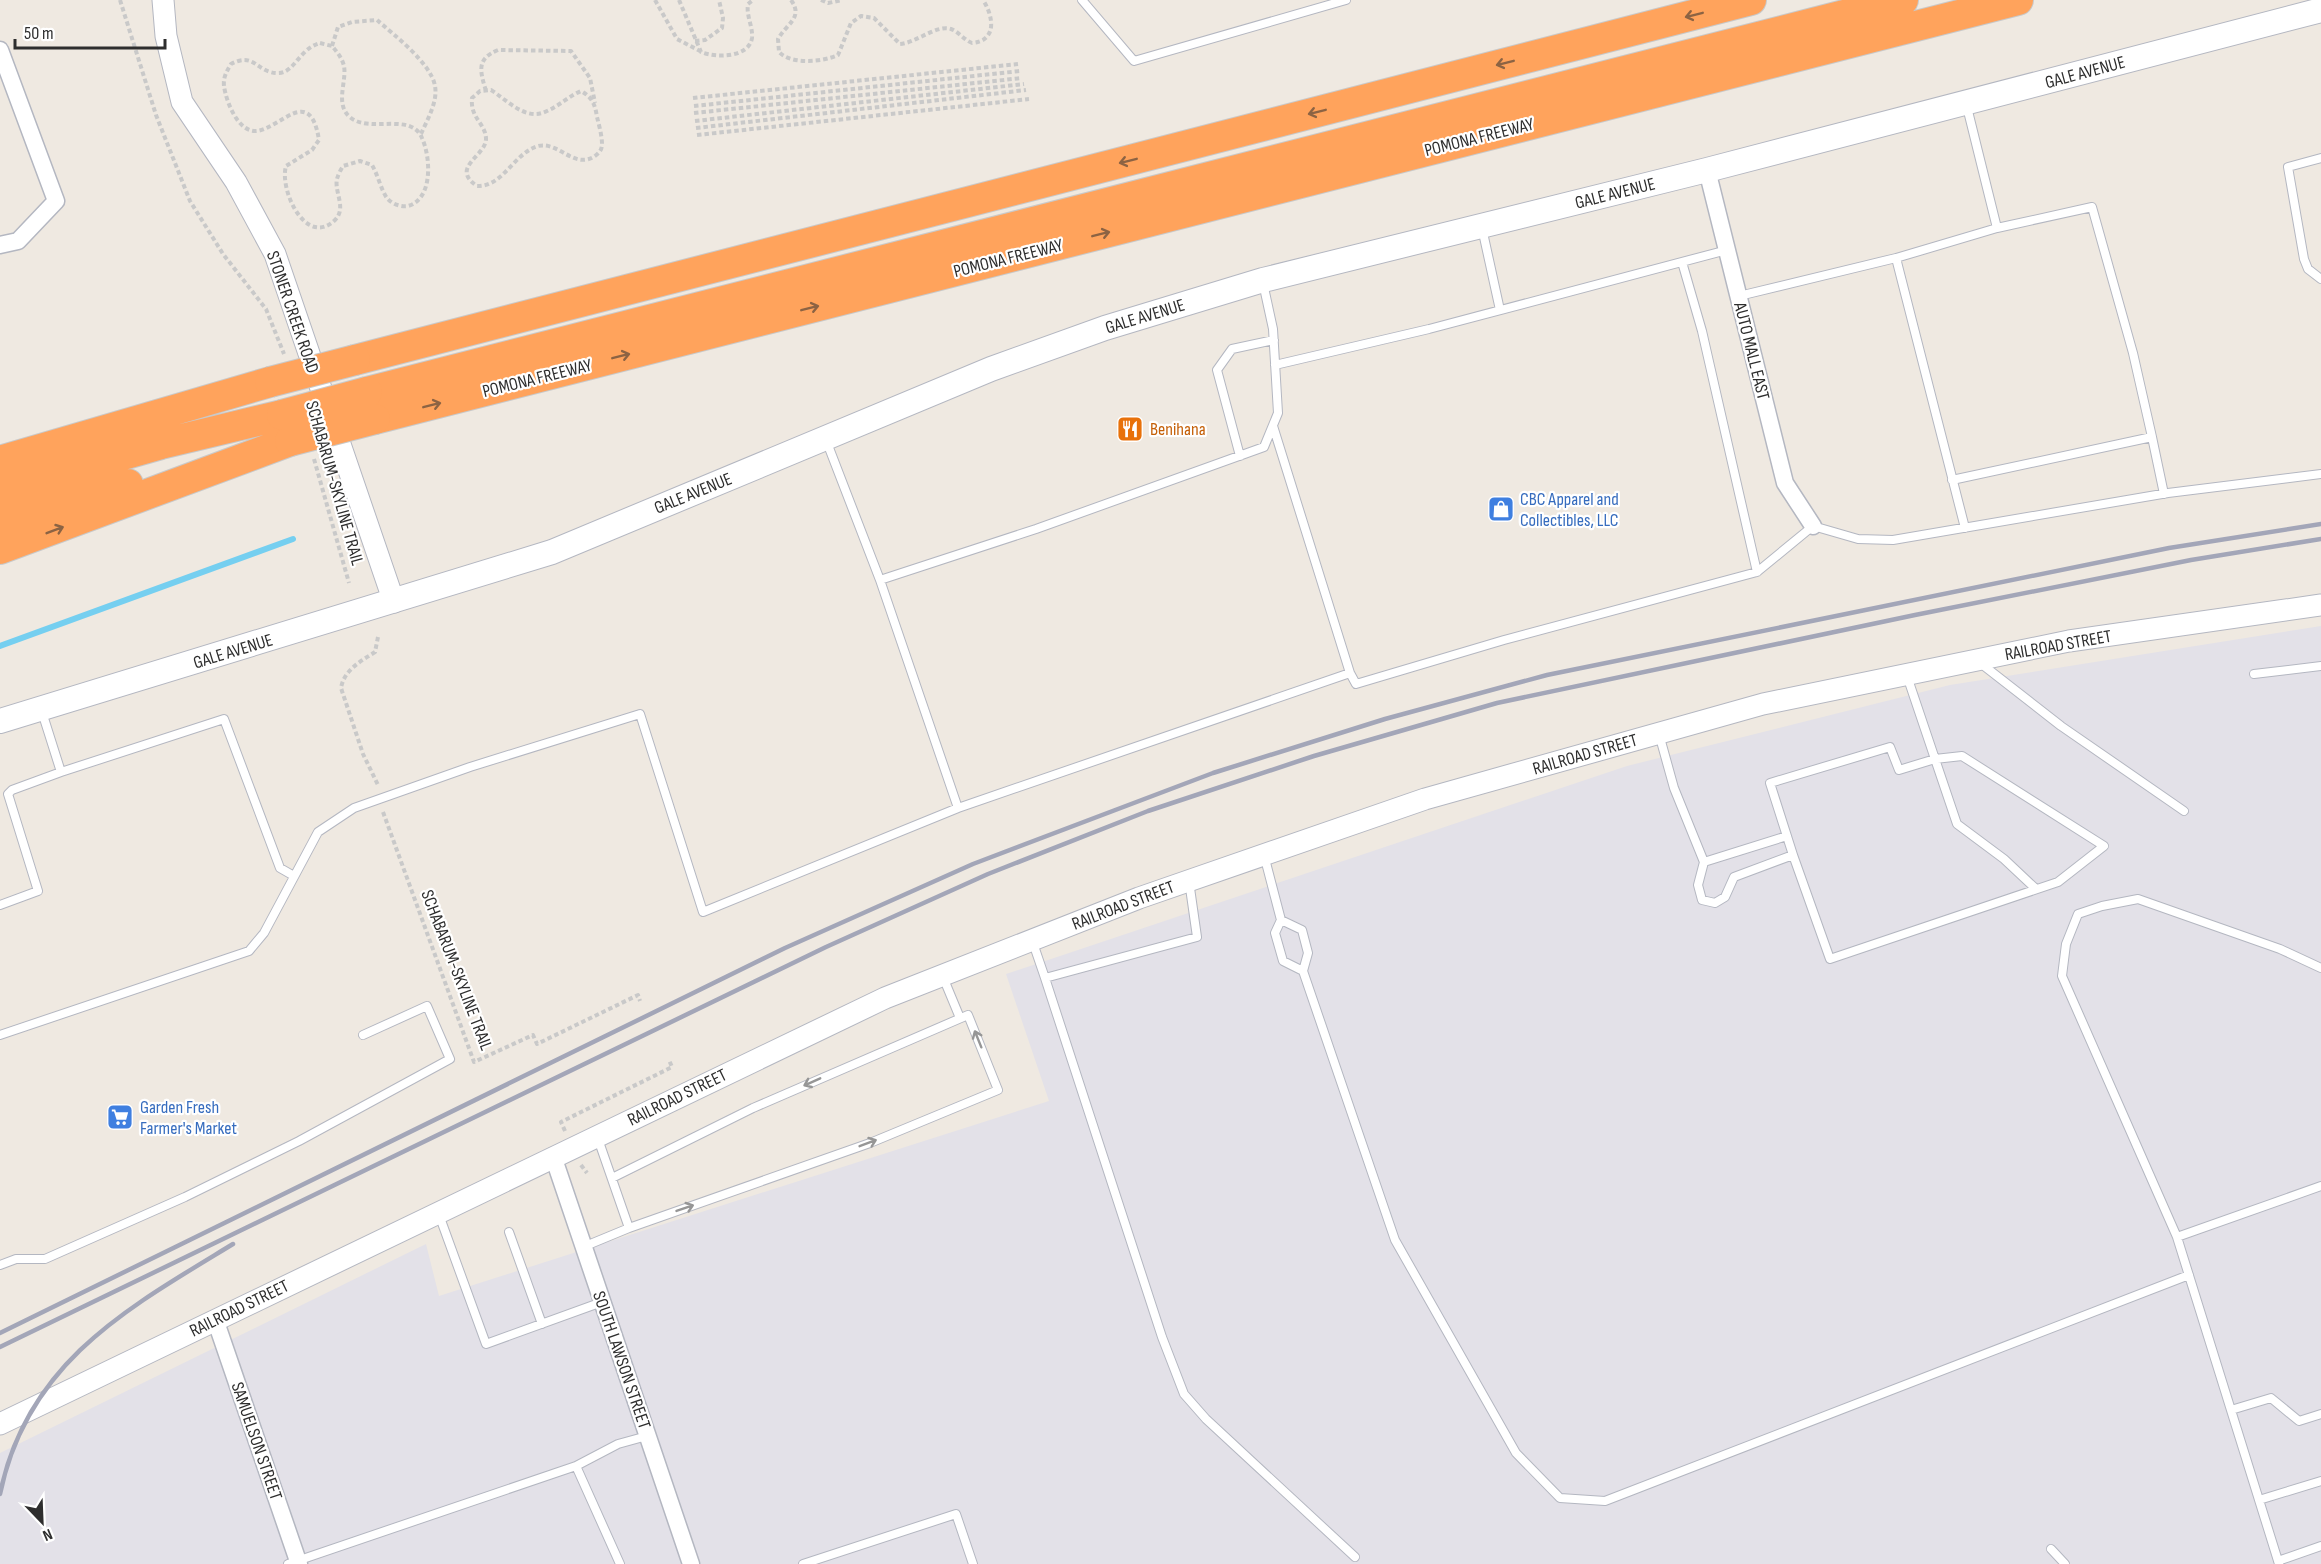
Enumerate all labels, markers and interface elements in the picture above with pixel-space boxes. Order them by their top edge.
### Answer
one-way arrow [1685,9,1704,21]
scale bar [15,12,165,50]
text: 50 m [24,23,54,44]
street label: GALE AVENUE [2043,52,2127,93]
one-way arrow [1496,58,1515,70]
one-way arrow [1307,107,1326,118]
street label: POMONA FREEWAY [1422,114,1536,161]
one-way arrow [1119,155,1138,167]
street label: GALE AVENUE [1573,173,1657,214]
one-way arrow [1091,228,1110,239]
street label: POMONA FREEWAY [951,235,1065,282]
street label: STONER CREEK ROAD [262,248,323,376]
street label: GALE AVENUE [1103,294,1187,338]
street label: AUTO MALL EAST [1729,299,1774,402]
one-way arrow [800,302,819,314]
one-way arrow [611,350,630,362]
street label: POMONA FREEWAY [480,355,594,402]
one-way arrow [422,398,441,410]
street label: SCHABARUM-SKYLINE TRAIL [301,399,368,568]
restaurant icon: Benihana [1115,414,1145,444]
place label: Benihana [1150,419,1206,440]
street label: GALE AVENUE [651,468,735,519]
place label: CBC Apparel and Collectibles, LLC [1520,489,1619,531]
shop icon: CBC Apparel and Collectibles, LLC [1486,494,1516,524]
one-way arrow [46,524,64,535]
street label: RAILROAD STREET [2003,626,2113,665]
street label: GALE AVENUE [191,629,275,673]
street label: RAILROAD STREET [1530,730,1640,779]
street label: RAILROAD STREET [1069,876,1177,935]
street label: SCHABARUM-SKYLINE TRAIL [416,887,497,1054]
one-way arrow [971,1030,982,1049]
street label: RAILROAD STREET [624,1064,730,1131]
one-way arrow [804,1077,822,1088]
place label: Garden Fresh Farmer's Market [140,1097,237,1139]
supermarket icon: Garden Fresh Farmer's Market [105,1102,135,1132]
one-way arrow [859,1137,877,1148]
one-way arrow [675,1202,693,1213]
street label: RAILROAD STREET [186,1275,292,1342]
street label: SOUTH LAWSON STREET [588,1288,655,1432]
street label: SAMUELSON STREET [227,1380,286,1503]
north arrow [12,1492,72,1552]
text: N [40,1524,55,1545]

